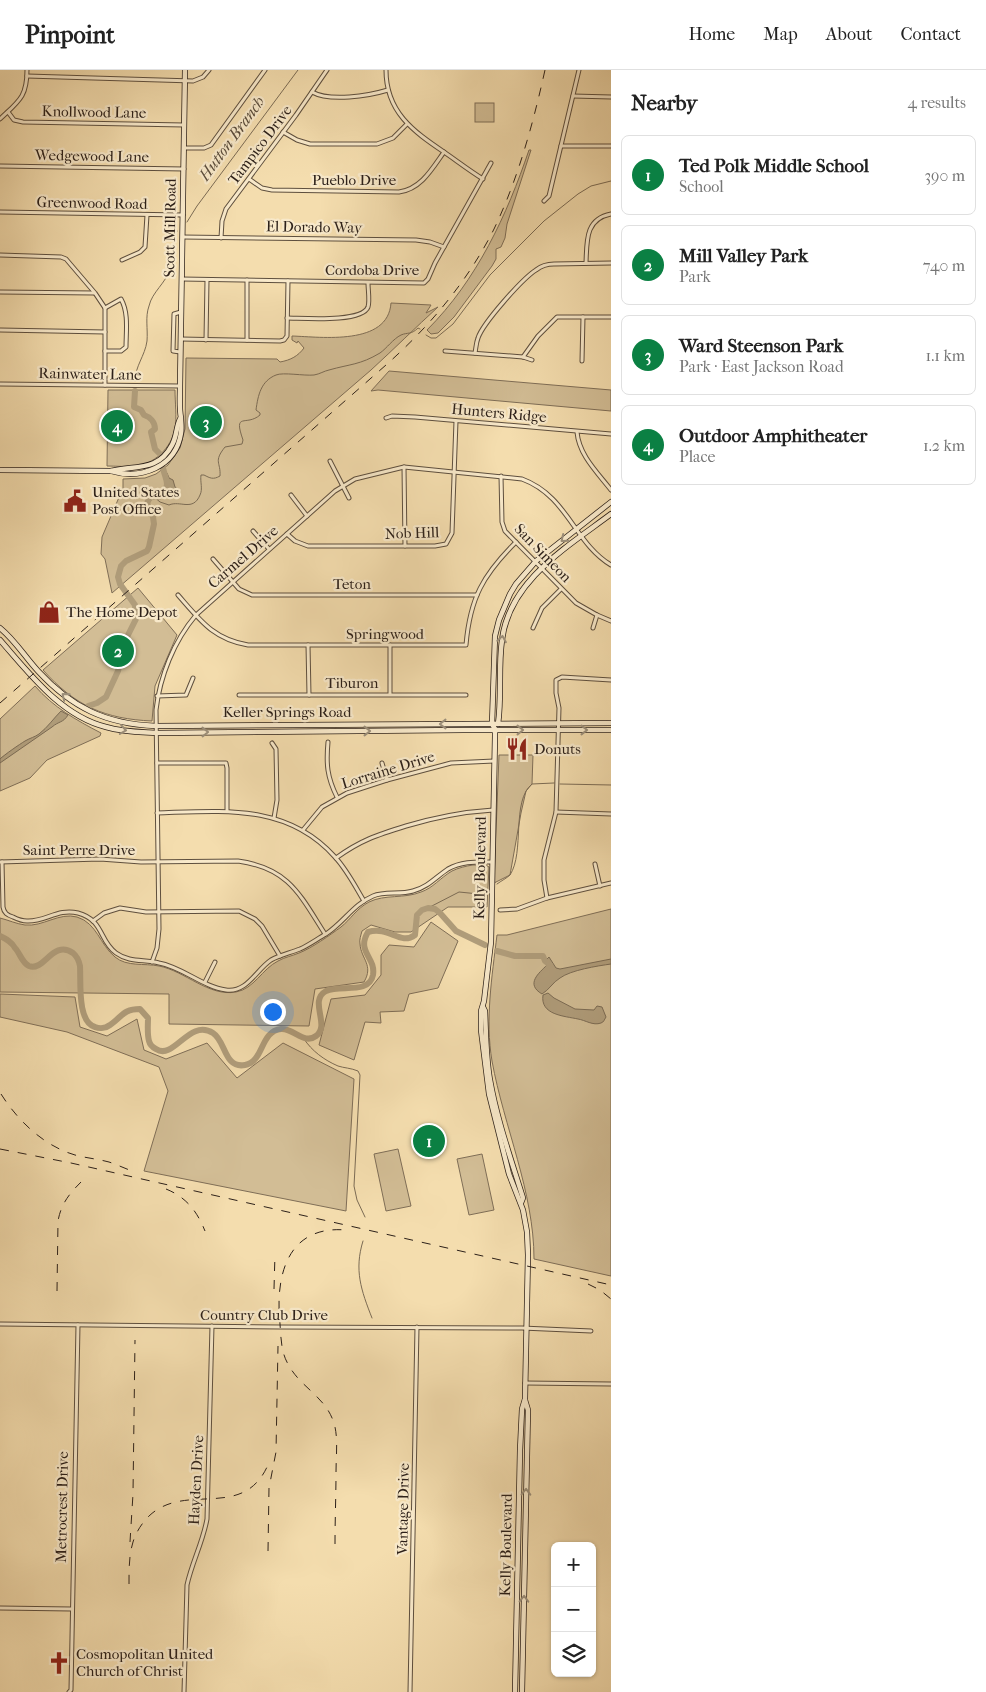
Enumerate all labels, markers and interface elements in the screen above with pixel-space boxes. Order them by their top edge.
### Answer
text: Pinpoint [25,21,115,49]
text: Home [688,24,735,45]
text: Map [763,24,798,45]
text: About [826,24,872,45]
text: Contact [900,24,961,45]
text: Nearby [631,91,697,115]
water label: Hutton Branch [194,93,268,185]
text: 4 results [908,93,966,112]
street label: Tampico Drive [224,101,296,188]
street label: Knollwood Lane [41,102,147,122]
street label: Wedgewood Lane [34,146,150,166]
text: Ted Polk Middle School [679,155,869,177]
text: 1 [645,166,651,185]
text: 390 m [924,166,965,185]
street label: Pueblo Drive [312,171,397,189]
text: School [679,177,724,196]
street label: Scott Mill Road [160,178,180,278]
street label: Greenwood Road [36,193,148,213]
street label: El Dorado Way [266,217,363,237]
text: Mill Valley Park [679,245,808,267]
text: 2 [644,256,652,275]
text: 740 m [923,256,965,275]
street label: Cordoba Drive [325,261,420,279]
text: Park [679,267,711,286]
text: Ward Steenson Park [679,335,843,357]
text: 3 [645,346,651,365]
text: 1.1 km [926,346,965,365]
text: Park · East Jackson Road [679,357,844,376]
street label: Rainwater Lane [38,364,142,384]
street label: Hunters Ridge [451,400,548,426]
pin: 3 [190,403,222,441]
pin: 4 [101,407,133,445]
text: Outdoor Amphitheater [679,425,867,447]
text: 4 [643,436,653,455]
text: 1.2 km [923,436,965,455]
text: Place [679,447,715,466]
place label: United States Post Office [92,483,180,518]
public building icon: United States Post Office [62,488,88,514]
street label: San Simeon [511,520,576,586]
street label: Carmel Drive [204,521,282,592]
street label: Nob Hill [385,523,439,543]
one-way arrow [561,533,570,541]
street label: Teton [333,575,371,593]
shop icon: The Home Depot [36,599,62,625]
place label: The Home Depot [66,603,178,621]
street label: Springwood [346,625,425,643]
pin: 2 [102,632,134,670]
one-way arrow [496,635,507,643]
street label: Tiburon [326,674,379,692]
one-way arrow [62,694,71,702]
street label: Keller Springs Road [223,703,352,721]
one-way arrow [439,718,447,729]
one-way arrow [118,725,127,735]
one-way arrow [516,725,524,735]
one-way arrow [581,725,589,735]
one-way arrow [364,726,372,736]
one-way arrow [202,727,209,737]
restaurant icon: Donuts [504,736,530,762]
place label: Donuts [534,740,581,758]
street label: Lorraine Drive [339,747,437,793]
street label: Kelly Boulevard [470,816,490,920]
street label: Saint Perre Drive [23,841,136,859]
your location [260,999,286,1025]
pin: 1 [413,1122,445,1160]
street label: Country Club Drive [200,1306,329,1324]
street label: Hayden Drive [185,1434,207,1526]
street label: Metrocrest Drive [52,1451,72,1563]
street label: Vantage Drive [393,1462,413,1556]
one-way arrow [521,1488,531,1496]
street label: Kelly Boulevard [496,1493,516,1597]
map controls [551,1542,596,1677]
button: + [551,1542,596,1587]
button: − [551,1587,596,1632]
one-way arrow [519,1595,529,1603]
button: layers [551,1632,596,1677]
place label: Cosmopolitan United Church of Christ [76,1645,214,1680]
church icon: Cosmopolitan United Church of Christ [46,1650,72,1676]

